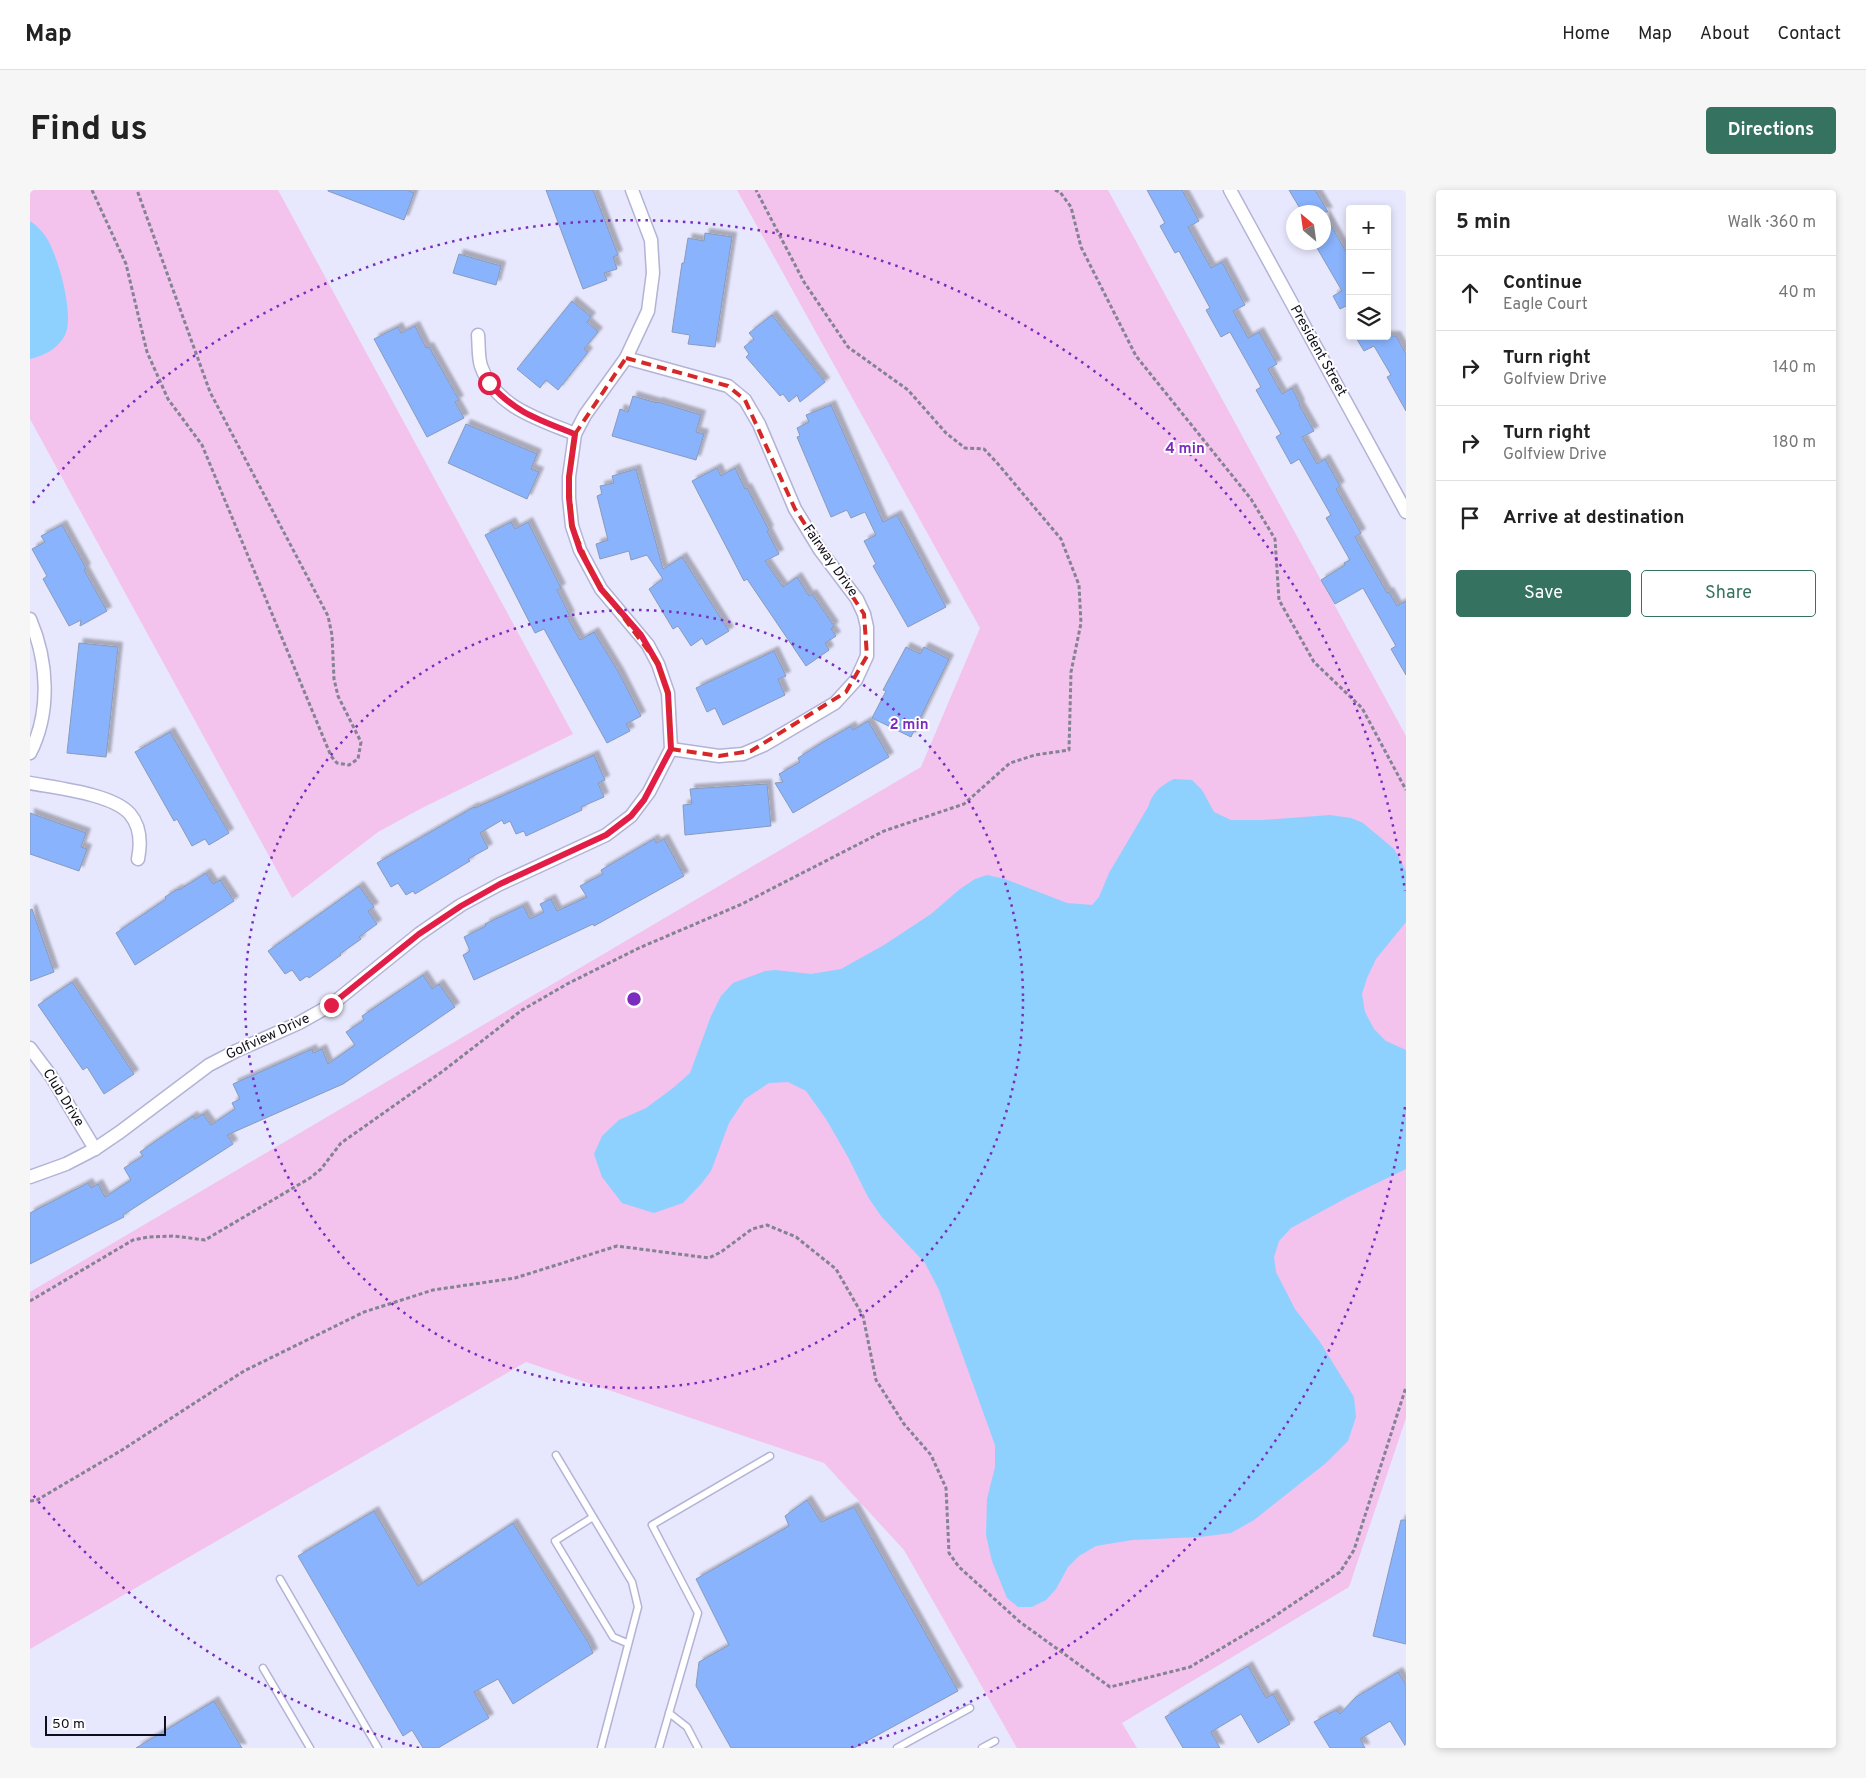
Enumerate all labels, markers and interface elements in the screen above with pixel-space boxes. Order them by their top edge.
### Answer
text: Map [25,20,72,50]
text: Home [1562,23,1610,46]
text: Map [1638,23,1672,46]
text: About [1700,23,1749,46]
text: Contact [1777,23,1841,46]
button: Directions [1706,107,1836,154]
text: Find us [30,108,148,152]
north arrow [1286,205,1331,250]
map controls [1346,205,1391,340]
button: + [1346,205,1391,250]
text: 5 min [1456,209,1511,236]
text: Walk · 360 m [1728,213,1816,233]
button: − [1346,250,1391,295]
text: Continue [1503,271,1582,295]
icon: ahead [1456,279,1484,307]
text: 40 m [1778,283,1816,303]
button: layers [1346,295,1391,340]
text: Eagle Court [1503,295,1588,315]
street label: President Street [1286,302,1350,400]
text: Turn right [1503,346,1591,370]
icon: right [1456,354,1484,382]
text: 140 m [1773,358,1816,378]
text: Golfview Drive [1503,370,1607,390]
route start [478,372,501,395]
text: Turn right [1503,421,1591,445]
icon: right [1456,429,1484,457]
text: 180 m [1773,433,1816,453]
text: 4 min [1165,440,1205,459]
text: Golfview Drive [1503,445,1607,465]
icon: arrive [1456,504,1484,532]
text: Arrive at destination [1503,506,1684,530]
street label: Fairway Drive [799,522,861,600]
button: Save [1456,570,1631,617]
button: Share [1641,570,1816,617]
text: 2 min [889,716,929,735]
centre of rings [625,990,643,1008]
route end [320,994,343,1017]
street label: Golfview Drive [223,1010,313,1064]
street label: Club Drive [39,1066,87,1130]
scale bar [45,1713,166,1736]
text: 50 m [52,1716,85,1733]

